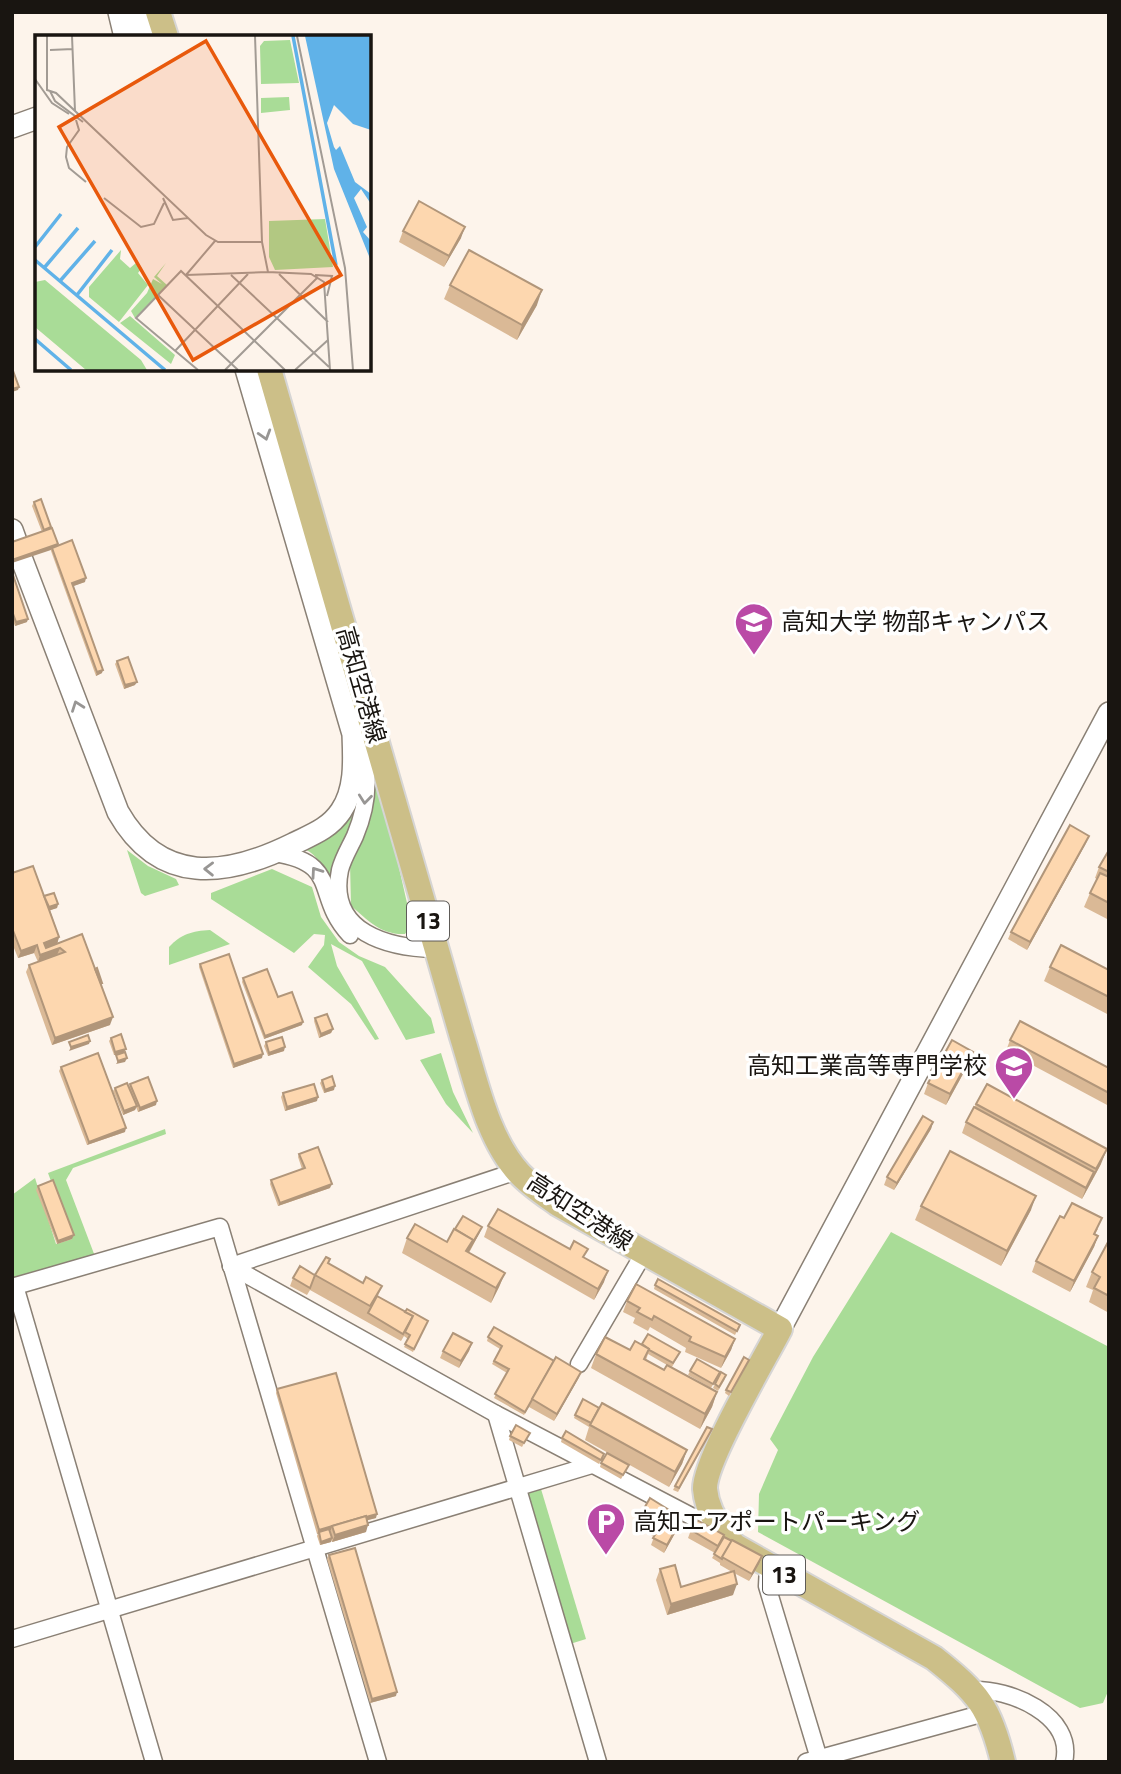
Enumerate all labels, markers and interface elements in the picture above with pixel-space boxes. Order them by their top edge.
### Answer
inset map [35,35,371,371]
one-way arrow [257,428,272,440]
school or university icon: 高知大学 物部キャンパス [733,601,775,656]
place label: 高知大学 物部キャンパス [781,603,1050,639]
street label: 高知空港線 [328,622,396,747]
one-way arrow [71,701,85,713]
one-way arrow [357,794,372,805]
one-way arrow [203,862,214,877]
one-way arrow [312,867,324,879]
road number: 13 [407,902,449,940]
school or university icon: 高知工業高等専門学校 [993,1045,1035,1100]
place label: 高知工業高等専門学校 [747,1047,987,1083]
street label: 高知空港線 [520,1163,641,1259]
parking icon: 高知エアポートパーキング [585,1501,627,1556]
place label: 高知エアポートパーキング [633,1503,920,1539]
road number: 13 [763,1556,805,1594]

